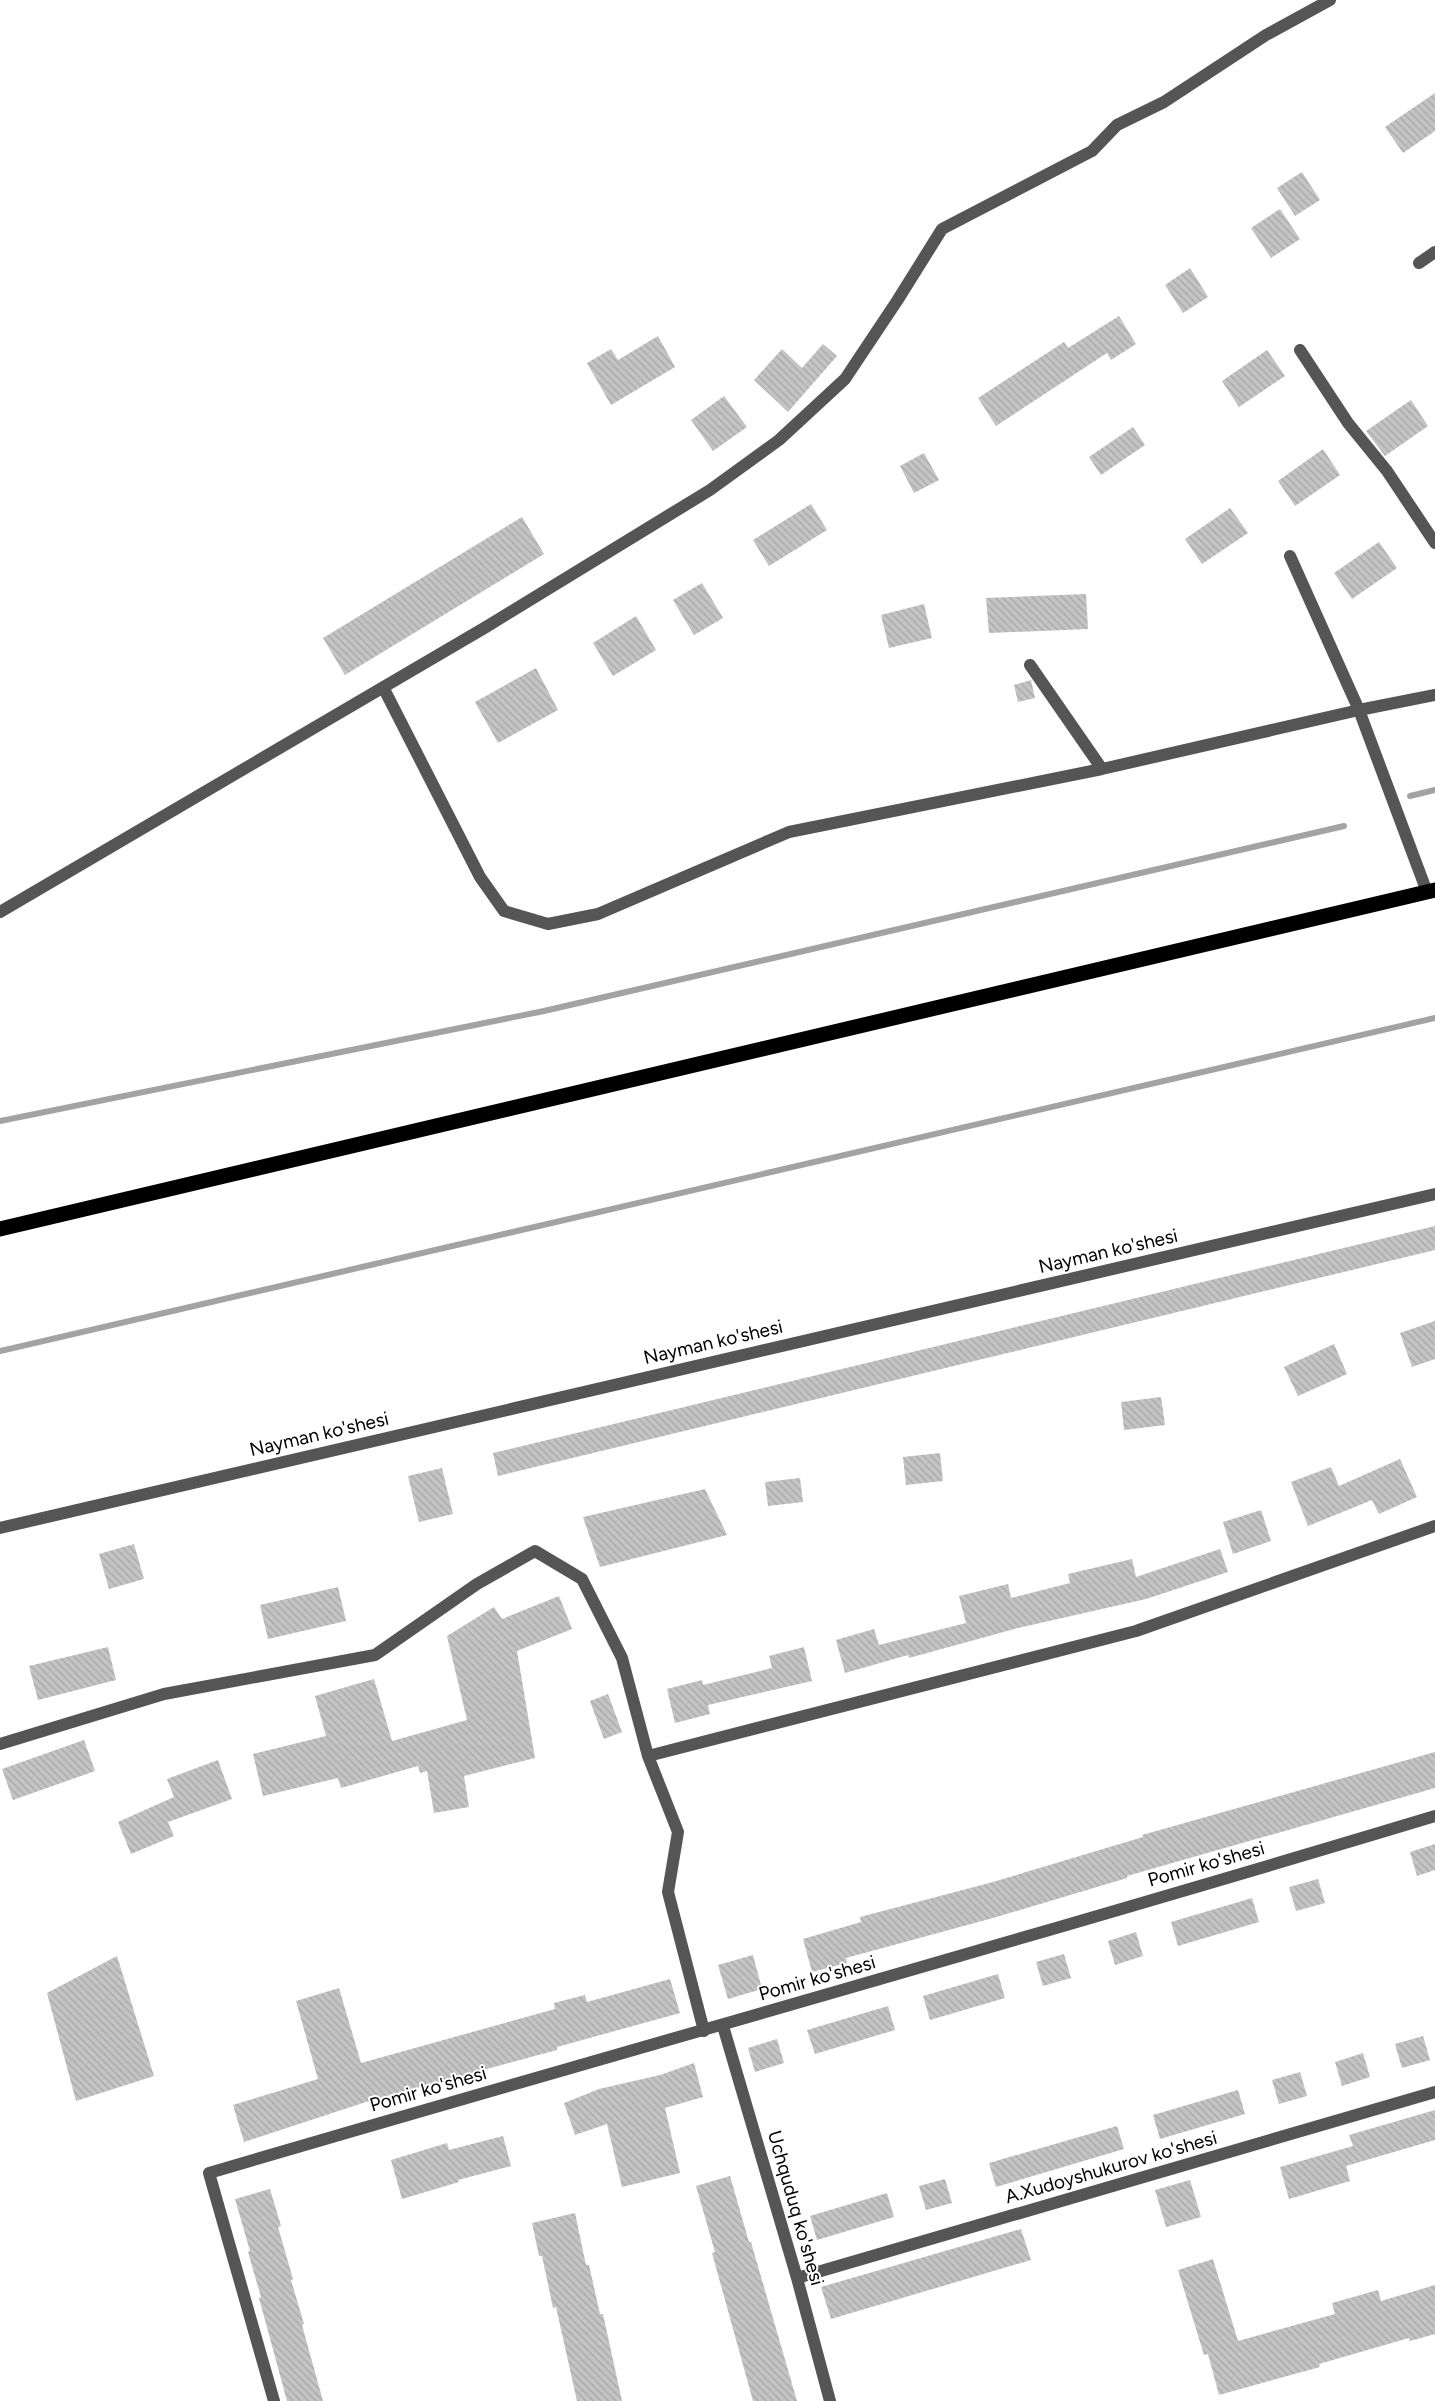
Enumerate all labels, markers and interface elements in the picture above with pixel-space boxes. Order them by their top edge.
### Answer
street label: Nayman ko'shesi [1036,1224,1180,1278]
street label: Nayman ko'shesi [641,1315,785,1369]
street label: Nayman ko'shesi [247,1407,391,1461]
street label: Pomir ko'shesi [1145,1836,1267,1892]
street label: Pomir ko'shesi [756,1950,878,2006]
street label: Pomir ko'shesi [367,2061,489,2117]
street label: A.Xudoyshukurov ko'shesi [1002,2126,1220,2208]
street label: Uchquduq ko'shesi [763,2128,829,2288]

